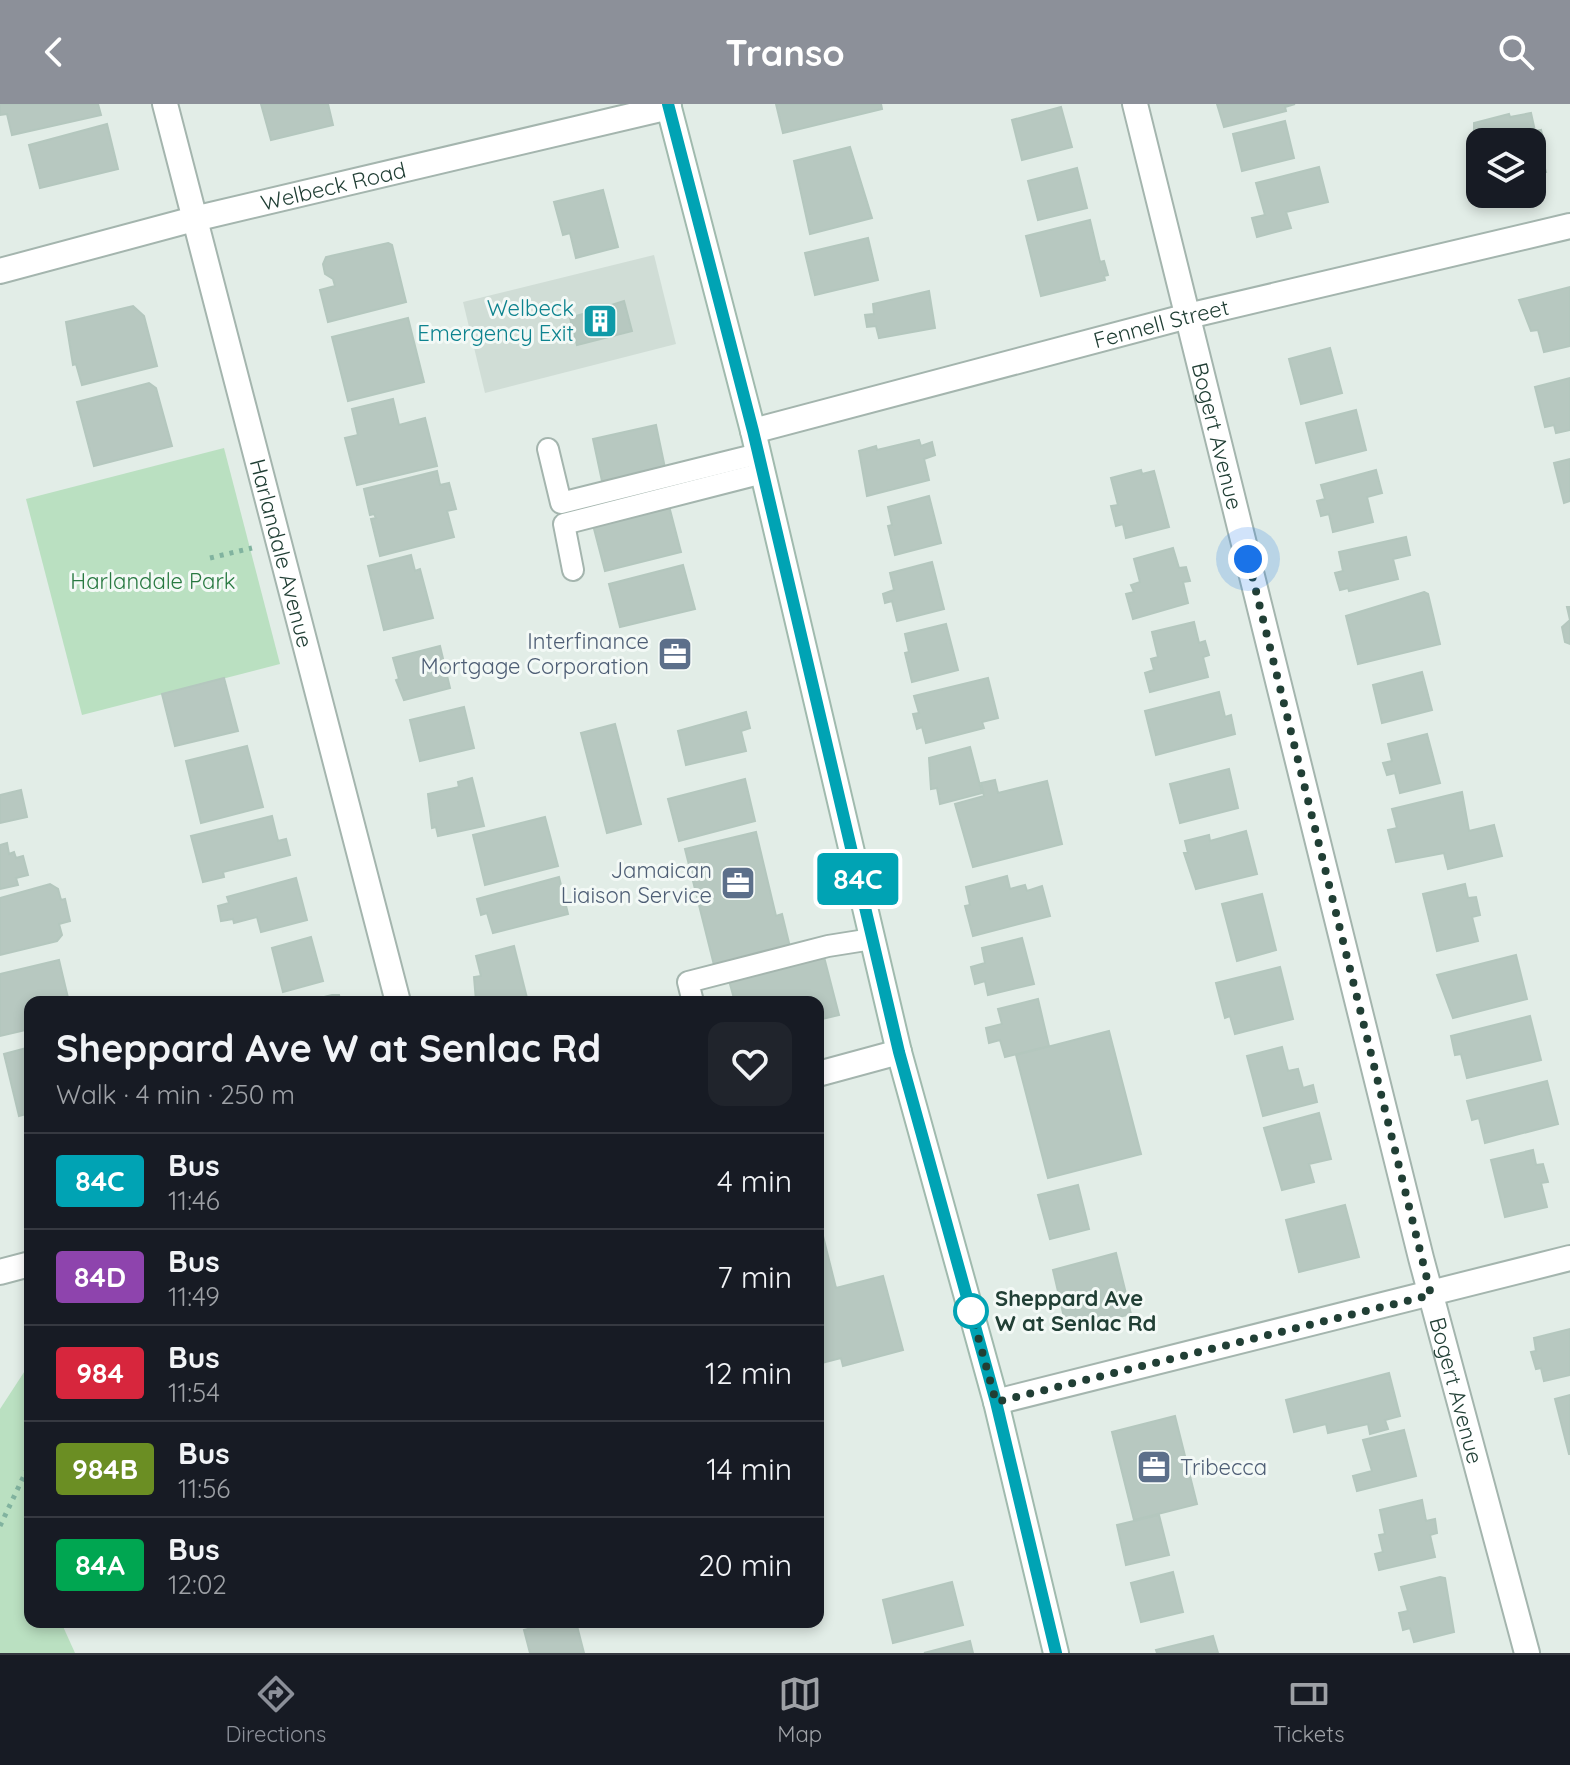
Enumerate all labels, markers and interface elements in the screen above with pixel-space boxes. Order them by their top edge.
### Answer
icon: back [32,30,76,74]
text: Transo [725,30,845,75]
icon: search [1494,30,1538,74]
map controls [1466,128,1546,208]
button: layers [1466,128,1546,208]
street label: Welbeck Road [258,156,409,217]
street label: Fennell Street [1090,293,1232,354]
place label: Welbeck Emergency Exit [417,294,574,347]
building icon: Welbeck Emergency Exit [581,302,619,340]
street label: Bogert Avenue [1186,360,1249,512]
street label: Harlandale Avenue [244,456,319,651]
your location [1228,539,1268,579]
park label: Harlandale Park [70,567,236,595]
place label: Interfinance Mortgage Corporation [421,627,649,680]
office icon: Interfinance Mortgage Corporation [656,635,694,673]
line badge: 84C [812,853,904,905]
place label: Jamaican Liaison Service [561,856,712,909]
text: 84C [833,861,883,896]
office icon: Jamaican Liaison Service [719,864,757,902]
button: heart [708,1022,792,1106]
text: Sheppard Ave W at Senlac Rd [56,1024,601,1072]
text: Walk · 4 min · 250 m [56,1078,295,1111]
text: Bus [168,1146,220,1184]
text: 4 min [717,1162,792,1200]
text: 84C [75,1163,125,1198]
text: 11:46 [168,1184,220,1217]
text: Bus [168,1242,220,1280]
text: 7 min [717,1258,792,1296]
text: 84D [74,1259,126,1294]
text: 11:49 [168,1280,220,1313]
place label: Sheppard Ave W at Senlac Rd [995,1284,1156,1337]
marker: Sheppard Ave W at Senlac Rd [954,1294,988,1328]
street label: Bogert Avenue [1423,1314,1490,1467]
text: Bus [168,1338,220,1376]
text: 12 min [705,1354,792,1392]
text: 984 [76,1355,124,1390]
text: 11:54 [168,1376,220,1409]
text: Bus [178,1434,230,1472]
office icon: Tribecca [1135,1448,1173,1486]
text: 14 min [706,1450,792,1488]
text: 984B [72,1451,138,1486]
place label: Tribecca [1180,1453,1267,1481]
text: 11:56 [178,1472,230,1505]
text: Bus [168,1530,220,1568]
text: 20 min [698,1546,792,1584]
text: 84A [75,1547,125,1582]
text: 12:02 [168,1568,227,1601]
tab: Directions [225,1672,326,1748]
tab: Map [777,1672,822,1748]
tab: Tickets [1273,1672,1344,1748]

